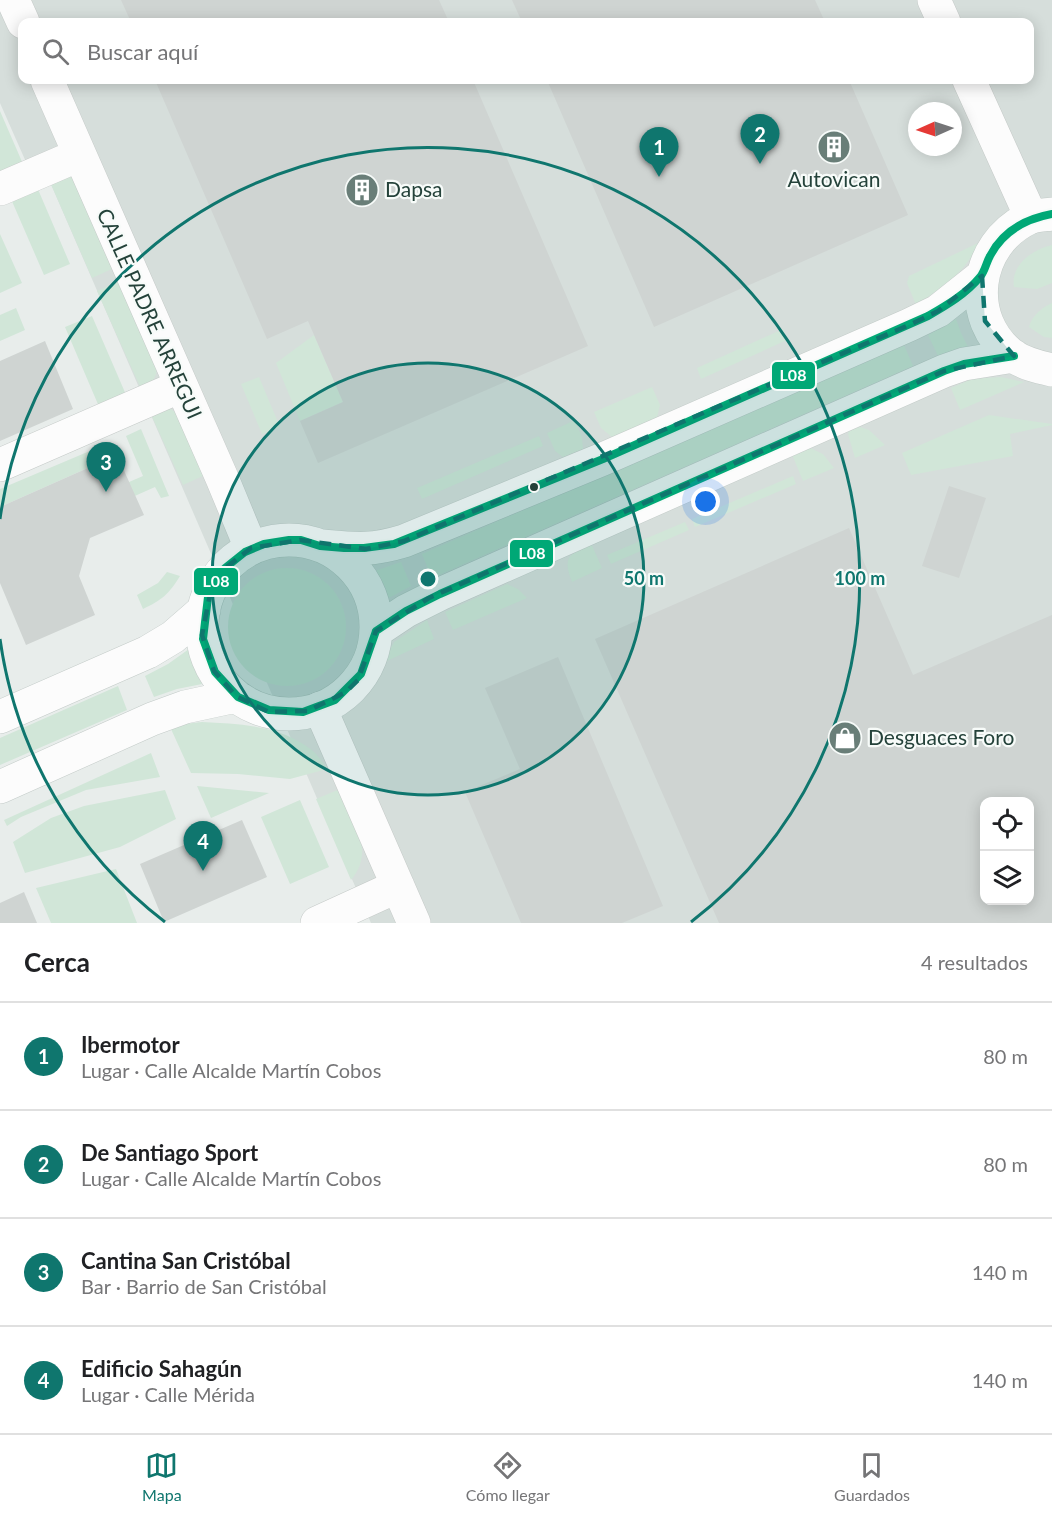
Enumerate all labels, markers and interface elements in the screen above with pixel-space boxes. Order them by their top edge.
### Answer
search box [18,18,1034,84]
icon: search [39,35,72,68]
text: Buscar aquí [87,38,198,65]
north arrow [908,102,962,156]
pin: 2 [740,114,780,164]
pin: 1 [640,128,678,177]
building icon: Autovican [816,129,852,165]
place label: Autovican [788,166,880,191]
building icon: Dapsa [344,172,380,208]
place label: Dapsa [385,176,442,201]
street label: CALLE PADRE ARREGUI [93,204,208,423]
line badge: L08 [771,361,816,390]
text: L08 [780,365,806,384]
pin: 3 [86,442,126,492]
unlabelled marker [528,481,540,493]
your location [691,487,720,516]
line badge: L08 [509,539,554,568]
text: L08 [519,543,545,562]
line badge: L08 [193,567,239,596]
text: 50 m [624,567,664,589]
text: 100 m [835,567,885,589]
centre of rings [418,569,438,589]
text: L08 [203,571,229,590]
shop icon: Desguaces Foro [827,720,863,756]
place label: Desguaces Foro [868,724,1014,749]
map controls [980,797,1034,905]
button: locate [980,797,1034,851]
pin: 4 [184,822,222,871]
button: layers [980,851,1034,905]
text: Cerca [24,946,90,978]
text: 4 resultados [921,950,1028,974]
text: Ibermotor [81,1031,180,1058]
text: 1 [38,1044,49,1068]
text: 80 m [983,1044,1028,1068]
text: Lugar · Calle Alcalde Martín Cobos [81,1058,381,1082]
text: De Santiago Sport [81,1139,258,1166]
text: 2 [38,1152,49,1176]
text: 80 m [983,1152,1028,1176]
text: Lugar · Calle Alcalde Martín Cobos [81,1166,381,1190]
text: Cantina San Cristóbal [81,1247,291,1274]
text: 3 [38,1260,49,1284]
text: 140 m [972,1260,1028,1284]
text: Bar · Barrio de San Cristóbal [81,1274,327,1298]
text: Edificio Sahagún [81,1355,242,1382]
text: 4 [38,1368,49,1392]
text: 140 m [972,1368,1028,1392]
text: Lugar · Calle Mérida [81,1382,255,1406]
tab: Mapa [142,1449,182,1504]
tab: Cómo llegar [466,1449,550,1504]
tab: Guardados [834,1449,910,1504]

